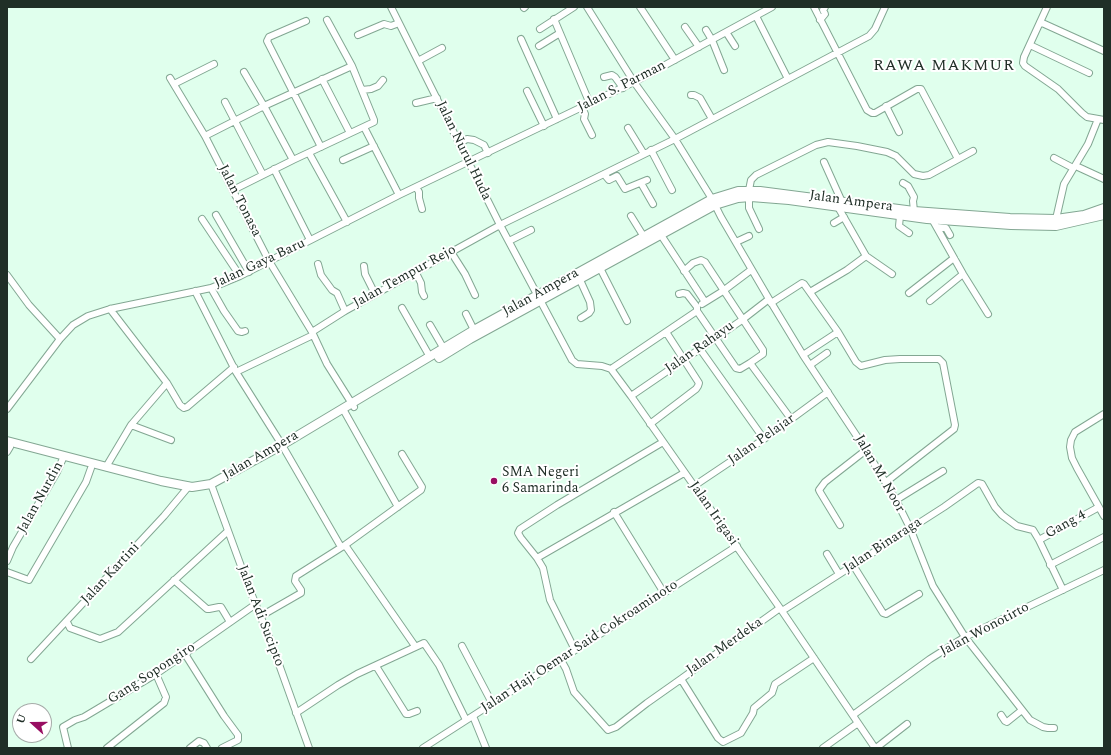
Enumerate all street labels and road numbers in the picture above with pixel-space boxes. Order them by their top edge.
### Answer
street label: Jalan S. Parman [575,58,669,116]
street label: Jalan Nurul Huda [432,99,494,203]
street label: Jalan Tonasa [214,162,264,240]
street label: Jalan Ampera [808,188,894,216]
street label: Jalan Gaya Baru [212,236,308,292]
street label: Jalan Tempur Rejo [351,242,459,312]
street label: Jalan Ampera [500,265,582,321]
street label: Jalan Rahayu [662,318,738,378]
street label: Jalan Pelajar [725,411,799,469]
street label: Jalan Ampera [220,428,302,484]
street label: Jalan M. Noor [850,432,908,516]
street label: Jalan Nurdin [14,459,68,537]
street label: Jalan Irigasi [685,479,741,549]
street label: Gang 4 [1043,507,1089,543]
street label: Jalan Binaraga [841,515,925,577]
street label: Jalan Kartini [78,540,144,608]
street label: Jalan Adi Sucipto [233,563,287,669]
street label: Jalan Haji Oemar Said Cokroaminoto [478,577,682,717]
street label: Jalan Wonotirto [938,599,1032,661]
street label: Jalan Merdeka [684,615,766,679]
street label: Gang Sopongiro [105,639,199,709]

